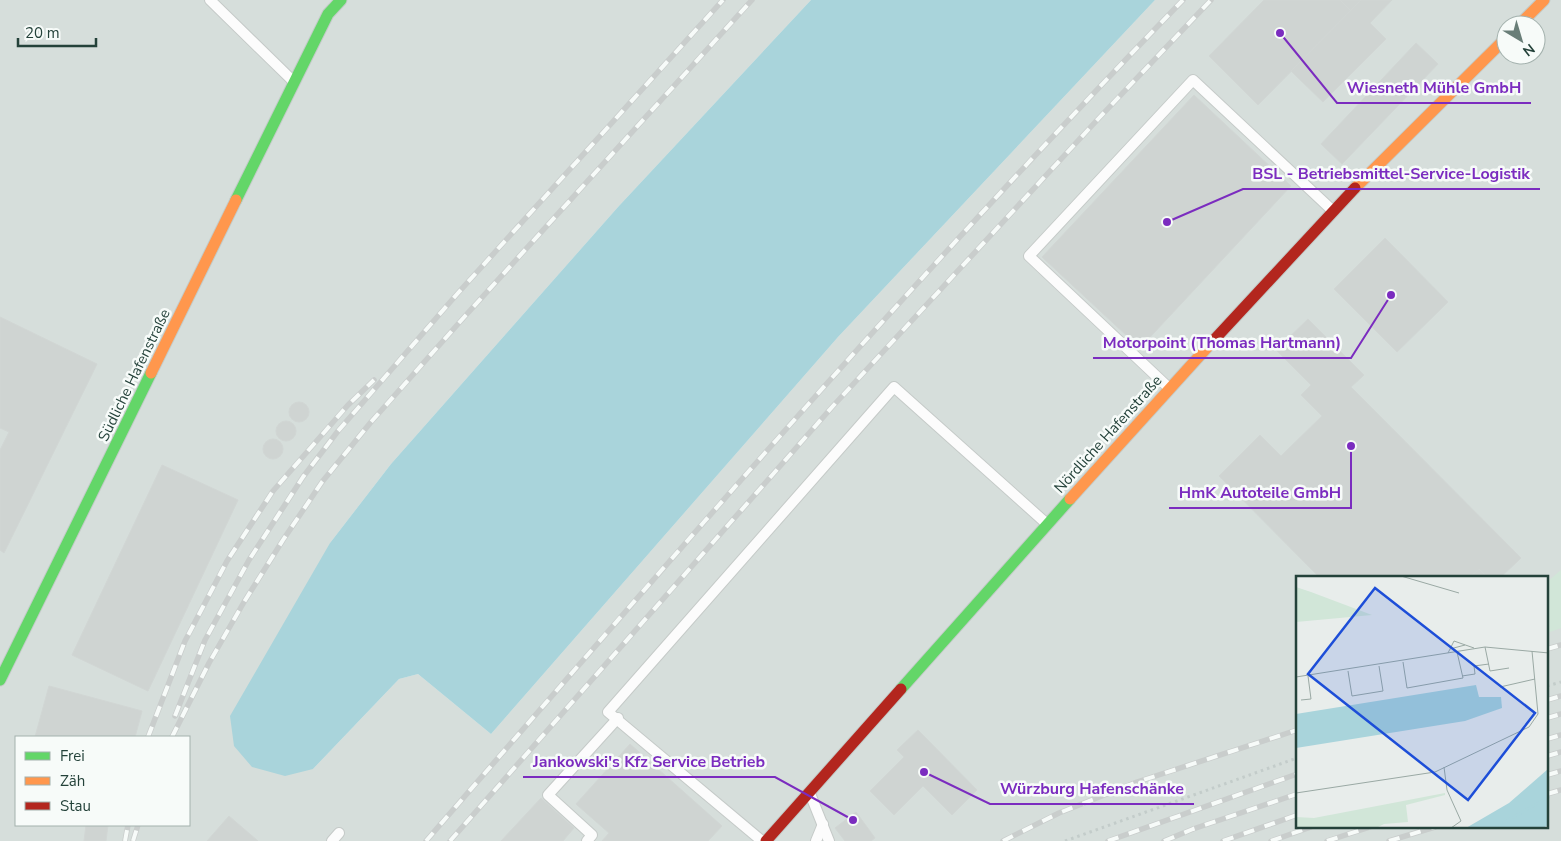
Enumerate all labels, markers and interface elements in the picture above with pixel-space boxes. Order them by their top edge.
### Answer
scale bar [18,15,95,47]
north arrow [1496,15,1546,65]
text: 20 m [25,23,60,43]
text: N [1519,39,1539,61]
callout: Wiesneth Mühle GmbH [1337,72,1531,103]
text: Wiesneth Mühle GmbH [1347,77,1521,99]
callout: BSL - Betriebsmittel-Service-Logistik [1243,158,1540,189]
text: BSL - Betriebsmittel-Service-Logistik [1252,163,1530,185]
street label: Südliche Hafenstraße [93,305,175,445]
callout: Motorpoint (Thomas Hartmann) [1093,327,1351,358]
text: Motorpoint (Thomas Hartmann) [1103,332,1341,354]
street label: Nördliche Hafenstraße [1050,371,1166,497]
callout: HmK Autoteile GmbH [1169,477,1351,508]
text: HmK Autoteile GmbH [1179,482,1341,504]
inset map [1296,576,1548,828]
legend [15,736,190,826]
text: Frei [60,746,85,766]
callout: Jankowski's Kfz Service Betrieb [523,746,775,777]
text: Jankowski's Kfz Service Betrieb [532,751,765,773]
text: Zäh [60,771,85,791]
callout: Würzburg Hafenschänke [990,773,1194,804]
text: Würzburg Hafenschänke [1000,778,1184,800]
text: Stau [60,796,91,816]

